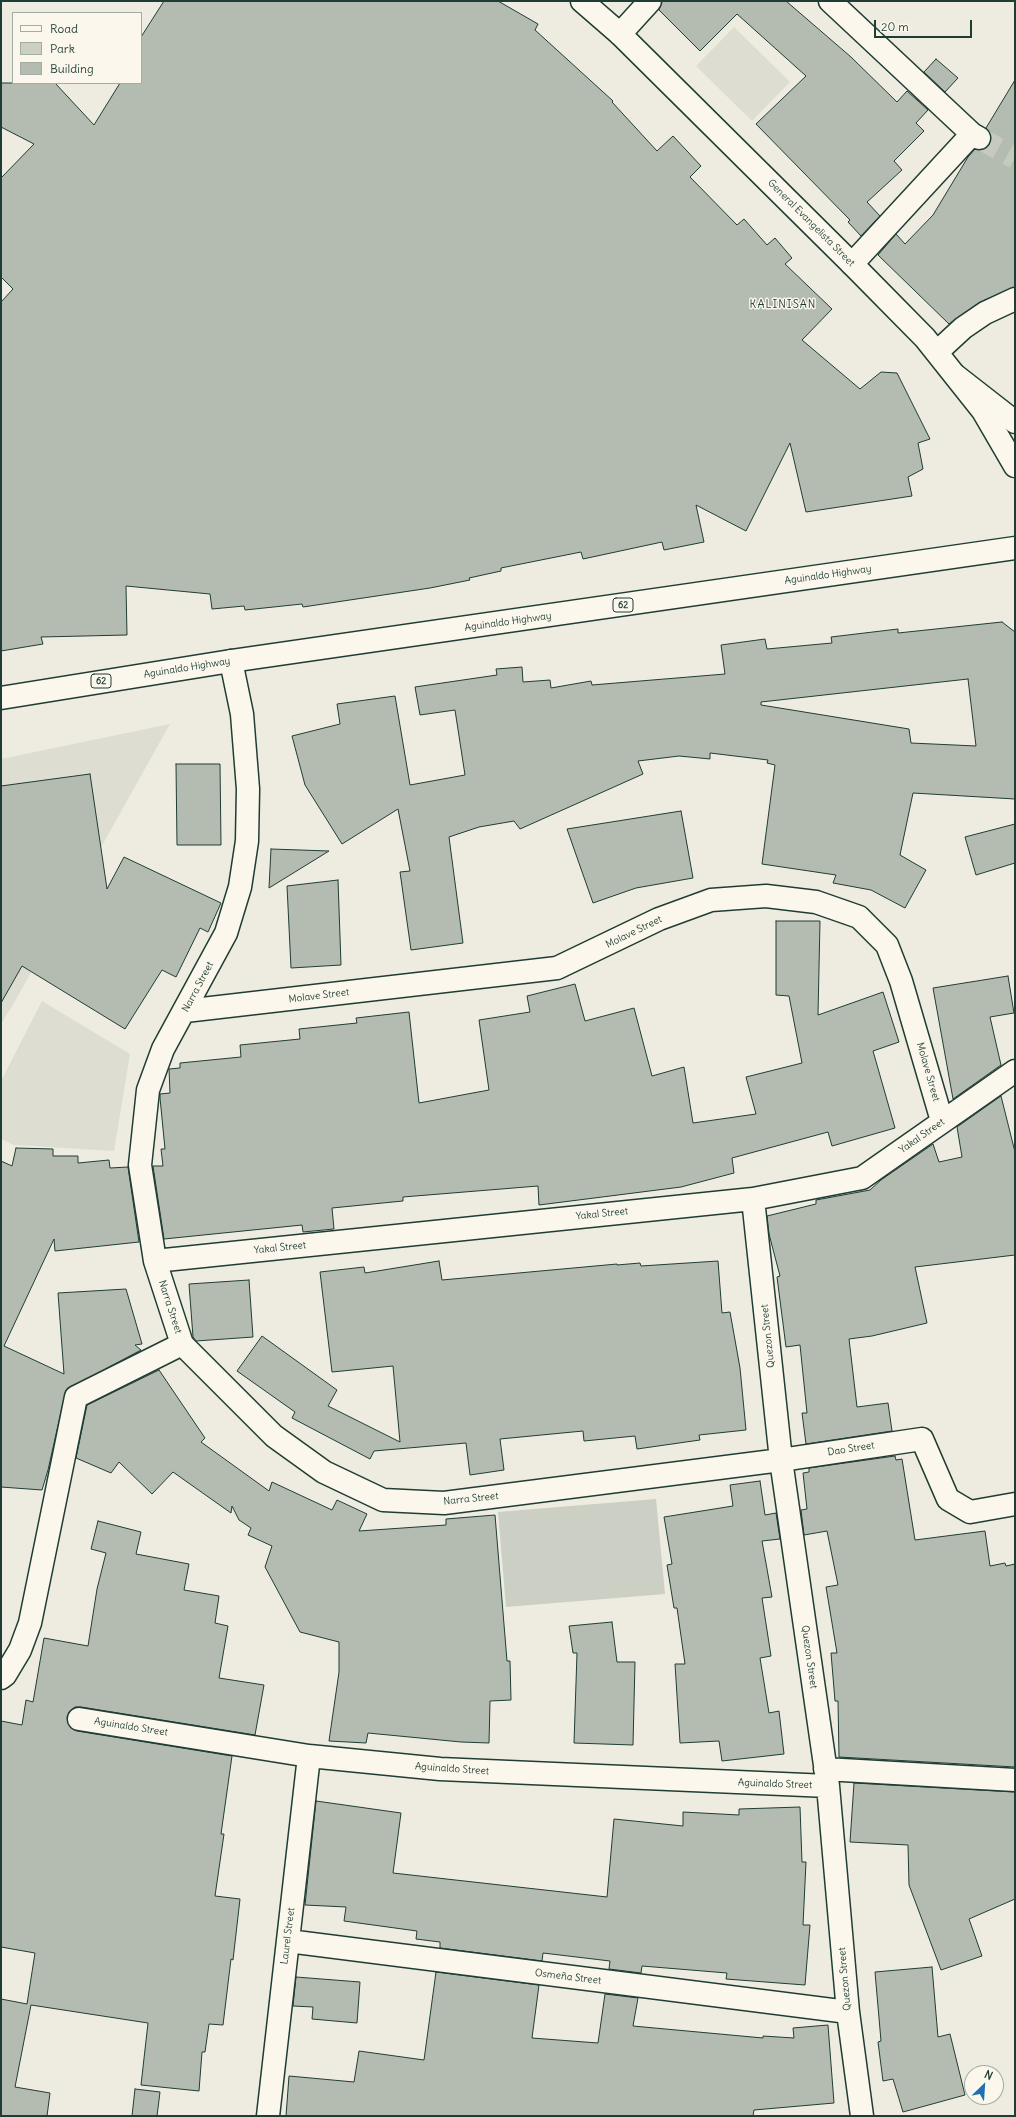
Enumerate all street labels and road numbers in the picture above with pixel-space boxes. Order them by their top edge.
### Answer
street label: General Evangelista Street [765,177,857,269]
street label: Aguinaldo Highway [784,563,872,587]
road number: 62 [613,598,633,612]
street label: Aguinaldo Highway [464,610,552,634]
street label: Aguinaldo Highway [143,655,231,681]
road number: 62 [91,674,111,688]
street label: Molave Street [604,913,664,951]
street label: Narra Street [180,960,216,1014]
street label: Molave Street [288,986,350,1006]
street label: Molave Street [914,1041,942,1103]
street label: Yakal Street [897,1116,947,1156]
street label: Yakal Street [575,1205,629,1223]
street label: Yakal Street [253,1239,307,1257]
street label: Narra Street [156,1279,184,1335]
street label: Quezon Street [759,1304,777,1368]
street label: Dao Street [827,1439,875,1459]
street label: Narra Street [443,1490,499,1508]
street label: Quezon Street [799,1625,819,1689]
street label: Aguinaldo Street [93,1715,169,1739]
street label: Aguinaldo Street [414,1760,490,1778]
street label: Aguinaldo Street [738,1777,812,1791]
street label: Laurel Street [279,1907,297,1965]
street label: Quezon Street [836,1947,854,2011]
street label: Osmeña Street [534,1967,602,1987]

